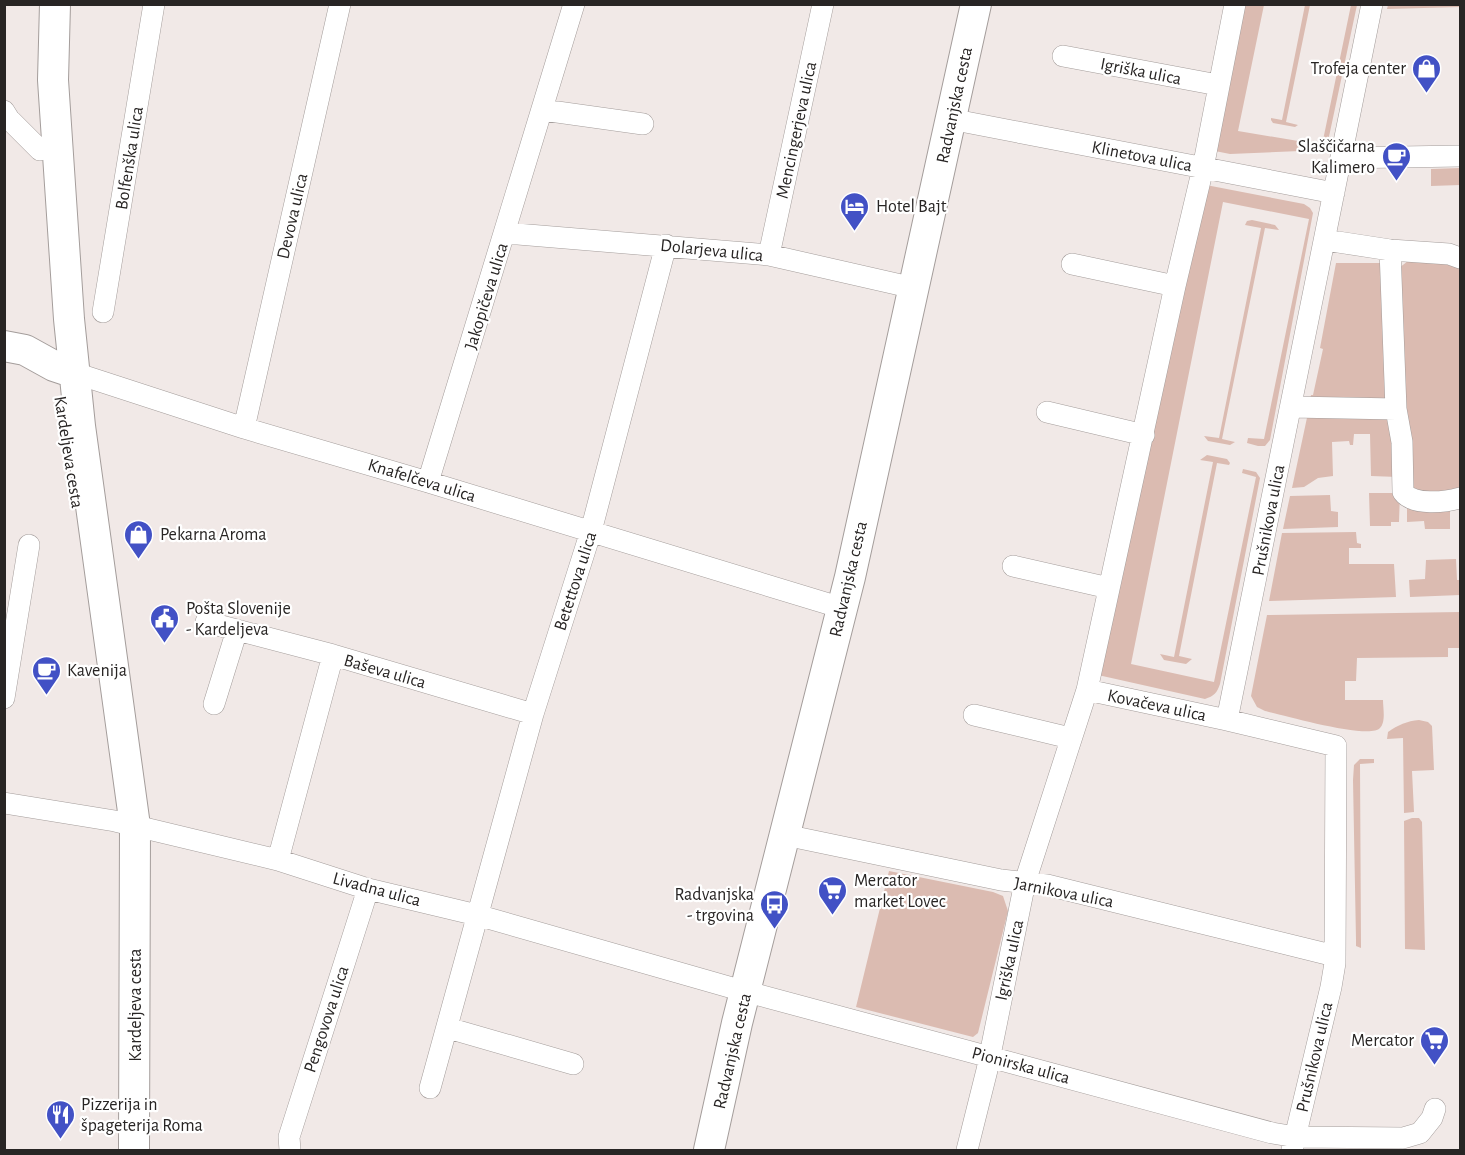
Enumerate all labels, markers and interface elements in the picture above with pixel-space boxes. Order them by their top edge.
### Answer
street label: Radvanjska cesta [934,45,976,165]
shop icon: Trofeja center [1411,52,1443,94]
street label: Igriška ulica [1099,55,1183,89]
street label: Mencingerjeva ulica [774,60,820,200]
place label: Trofeja center [1310,60,1406,78]
street label: Bolfenška ulica [113,105,147,211]
street label: Klinetova ulica [1090,138,1194,176]
place label: Slaščičarna Kalimero [1298,138,1375,177]
cafe icon: Slaščičarna Kalimero [1380,140,1412,182]
street label: Devova ulica [274,172,312,261]
hotel icon: Hotel Bajt [839,190,871,232]
place label: Hotel Bajt [876,198,947,216]
street label: Dolarjeva ulica [659,237,764,265]
street label: Jakopičeva ulica [462,241,512,352]
street label: Kardeljeva cesta [50,395,86,510]
street label: Knafelčeva ulica [366,456,478,506]
street label: Prušnikova ulica [1249,463,1289,577]
shop icon: Pekarna Aroma [123,518,155,560]
street label: Radvanjska cesta [827,519,871,639]
place label: Pekarna Aroma [160,526,267,544]
street label: Betettova ulica [551,530,600,633]
place label: Pošta Slovenije - Kardeljeva [186,600,291,639]
public building icon: Pošta Slovenije - Kardeljeva [149,602,181,644]
street label: Baševa ulica [342,652,428,692]
cafe icon: Kavenija [30,654,62,696]
place label: Kavenija [67,662,127,680]
street label: Kovačeva ulica [1106,687,1208,725]
street label: Livadna ulica [331,870,423,910]
place label: Mercator market Lovec [854,872,946,911]
supermarket icon: Mercator market Lovec [817,874,849,916]
street label: Jarnikova ulica [1013,875,1115,911]
place label: Radvanjska - trgovina [674,886,754,925]
bus stop icon: Radvanjska - trgovina [759,888,791,930]
street label: Igriška ulica [993,918,1027,1002]
street label: Kardeljeva cesta [127,948,145,1062]
street label: Pengovova ulica [301,964,353,1075]
street label: Radvanjska cesta [711,991,755,1111]
street label: Prušnikova ulica [1294,1000,1336,1114]
supermarket icon: Mercator [1419,1024,1451,1066]
place label: Mercator [1351,1032,1414,1050]
street label: Pionirska ulica [970,1044,1072,1088]
place label: Pizzerija in špageterija Roma [81,1096,203,1135]
restaurant icon: Pizzerija in špageterija Roma [44,1098,76,1140]

